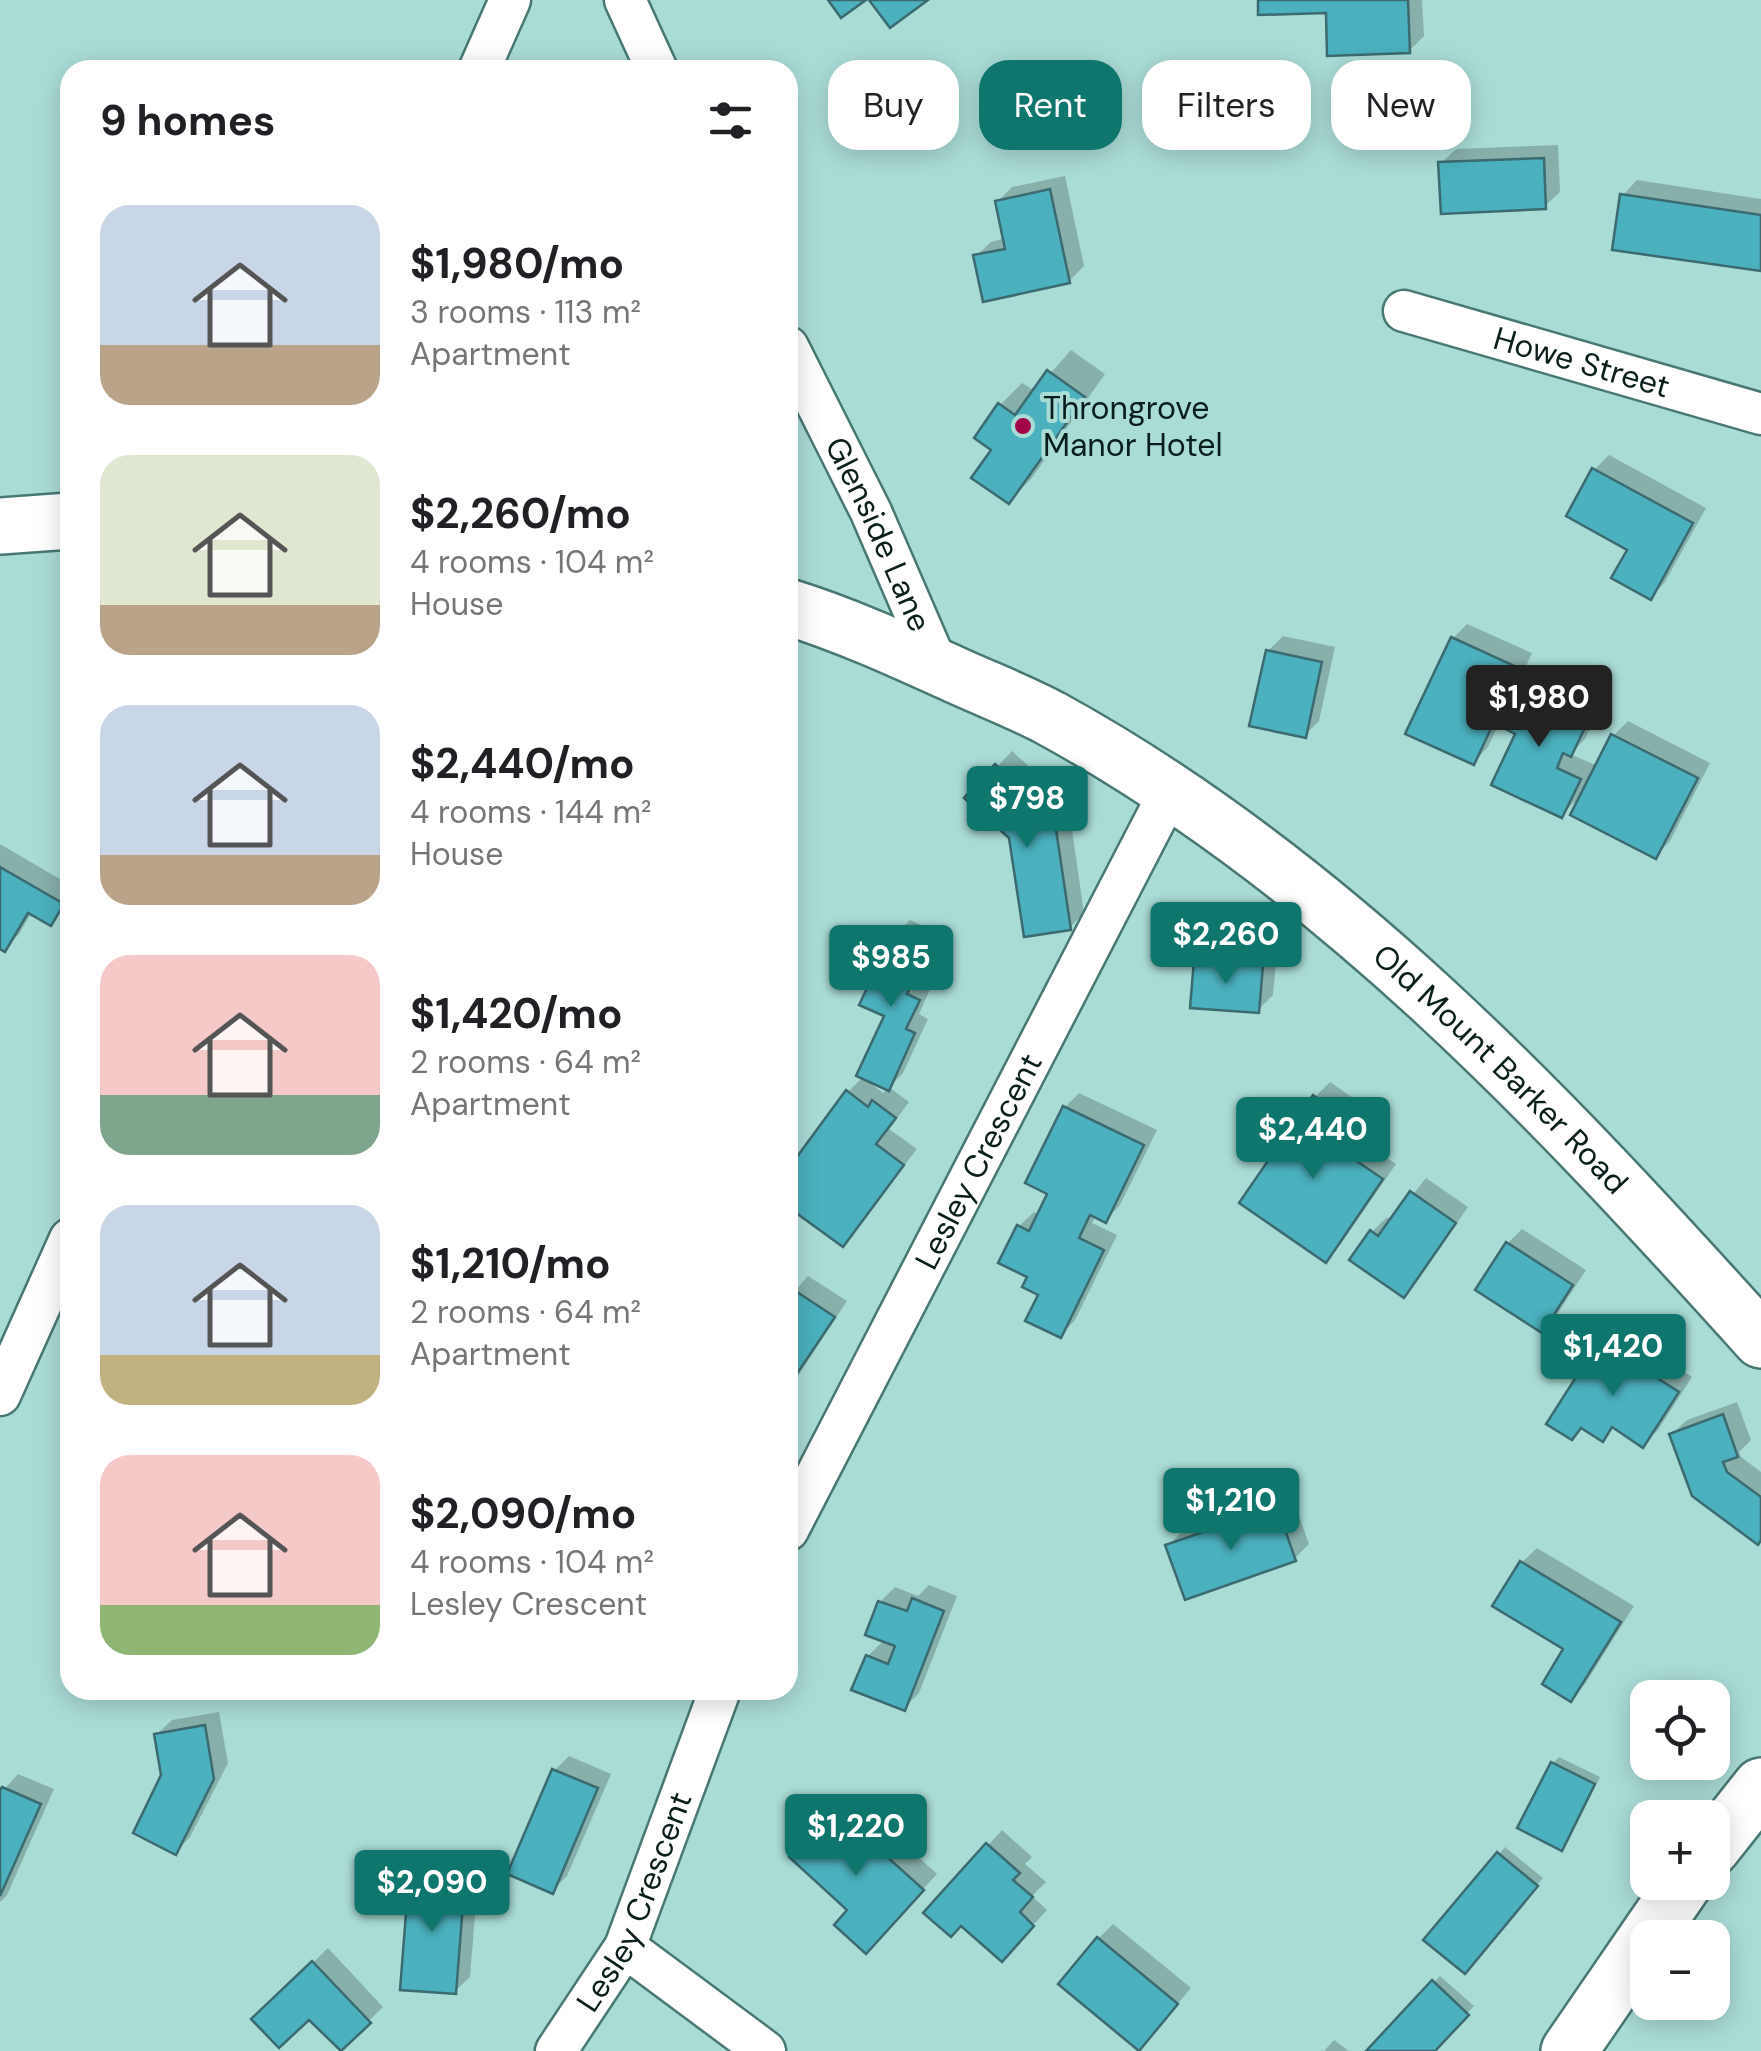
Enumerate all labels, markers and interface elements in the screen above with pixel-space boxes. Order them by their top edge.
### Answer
chip: Buy [828,60,959,150]
chip: Rent [979,60,1122,150]
chip: Filters [1142,60,1311,150]
chip: New [1331,60,1471,150]
text: 9 homes [100,93,275,148]
icon: filters [703,93,758,148]
text: $1,980/mo [410,236,624,291]
icon: home [180,245,300,365]
text: 3 rooms · 113 m² [410,291,641,333]
street label: Howe Street [1489,317,1675,408]
text: Apartment [410,333,571,375]
place label: Throngrove Manor Hotel [1043,387,1223,466]
marker: Throngrove Manor Hotel [1012,415,1034,437]
street label: Glenside Lane [816,430,941,638]
text: $2,260/mo [410,486,631,541]
icon: home [180,495,300,615]
text: 4 rooms · 104 m² [410,541,654,583]
text: House [410,583,503,625]
pin: $1,980 [1458,665,1620,750]
text: $1,980 [1488,676,1590,718]
text: $2,440/mo [410,736,635,791]
icon: home [180,745,300,865]
pin: $798 [968,766,1086,851]
text: $798 [989,777,1065,819]
text: 4 rooms · 144 m² [410,791,651,833]
text: House [410,833,503,875]
pin: $2,260 [1145,902,1307,987]
text: $2,260 [1173,913,1279,955]
pin: $985 [832,925,950,1010]
street label: Old Mount Barker Road [1364,935,1637,1203]
text: $985 [851,936,931,978]
text: $1,420/mo [410,986,623,1041]
icon: home [180,995,300,1115]
text: 2 rooms · 64 m² [410,1041,641,1083]
street label: Lesley Crescent [905,1046,1052,1276]
text: Apartment [410,1083,571,1125]
pin: $2,440 [1232,1097,1394,1182]
text: $2,440 [1258,1108,1368,1150]
text: $1,210/mo [410,1236,611,1291]
icon: home [180,1245,300,1365]
text: 2 rooms · 64 m² [410,1291,641,1333]
pin: $1,420 [1532,1314,1694,1399]
text: $1,420 [1563,1325,1663,1367]
text: Apartment [410,1333,571,1375]
pin: $1,210 [1150,1468,1312,1553]
text: $1,210 [1185,1479,1277,1521]
text: $2,090/mo [410,1486,636,1541]
icon: home [180,1495,300,1615]
text: 4 rooms · 104 m² [410,1541,654,1583]
text: Lesley Crescent [410,1583,647,1625]
map controls [1630,1680,1730,2020]
button: locate [1630,1680,1730,1780]
street label: Lesley Crescent [567,1786,702,2020]
pin: $1,220 [775,1794,937,1879]
button: + [1630,1800,1730,1900]
text: $1,220 [807,1805,905,1847]
pin: $2,090 [351,1850,513,1935]
text: $2,090 [376,1861,488,1903]
button: − [1630,1920,1730,2020]

